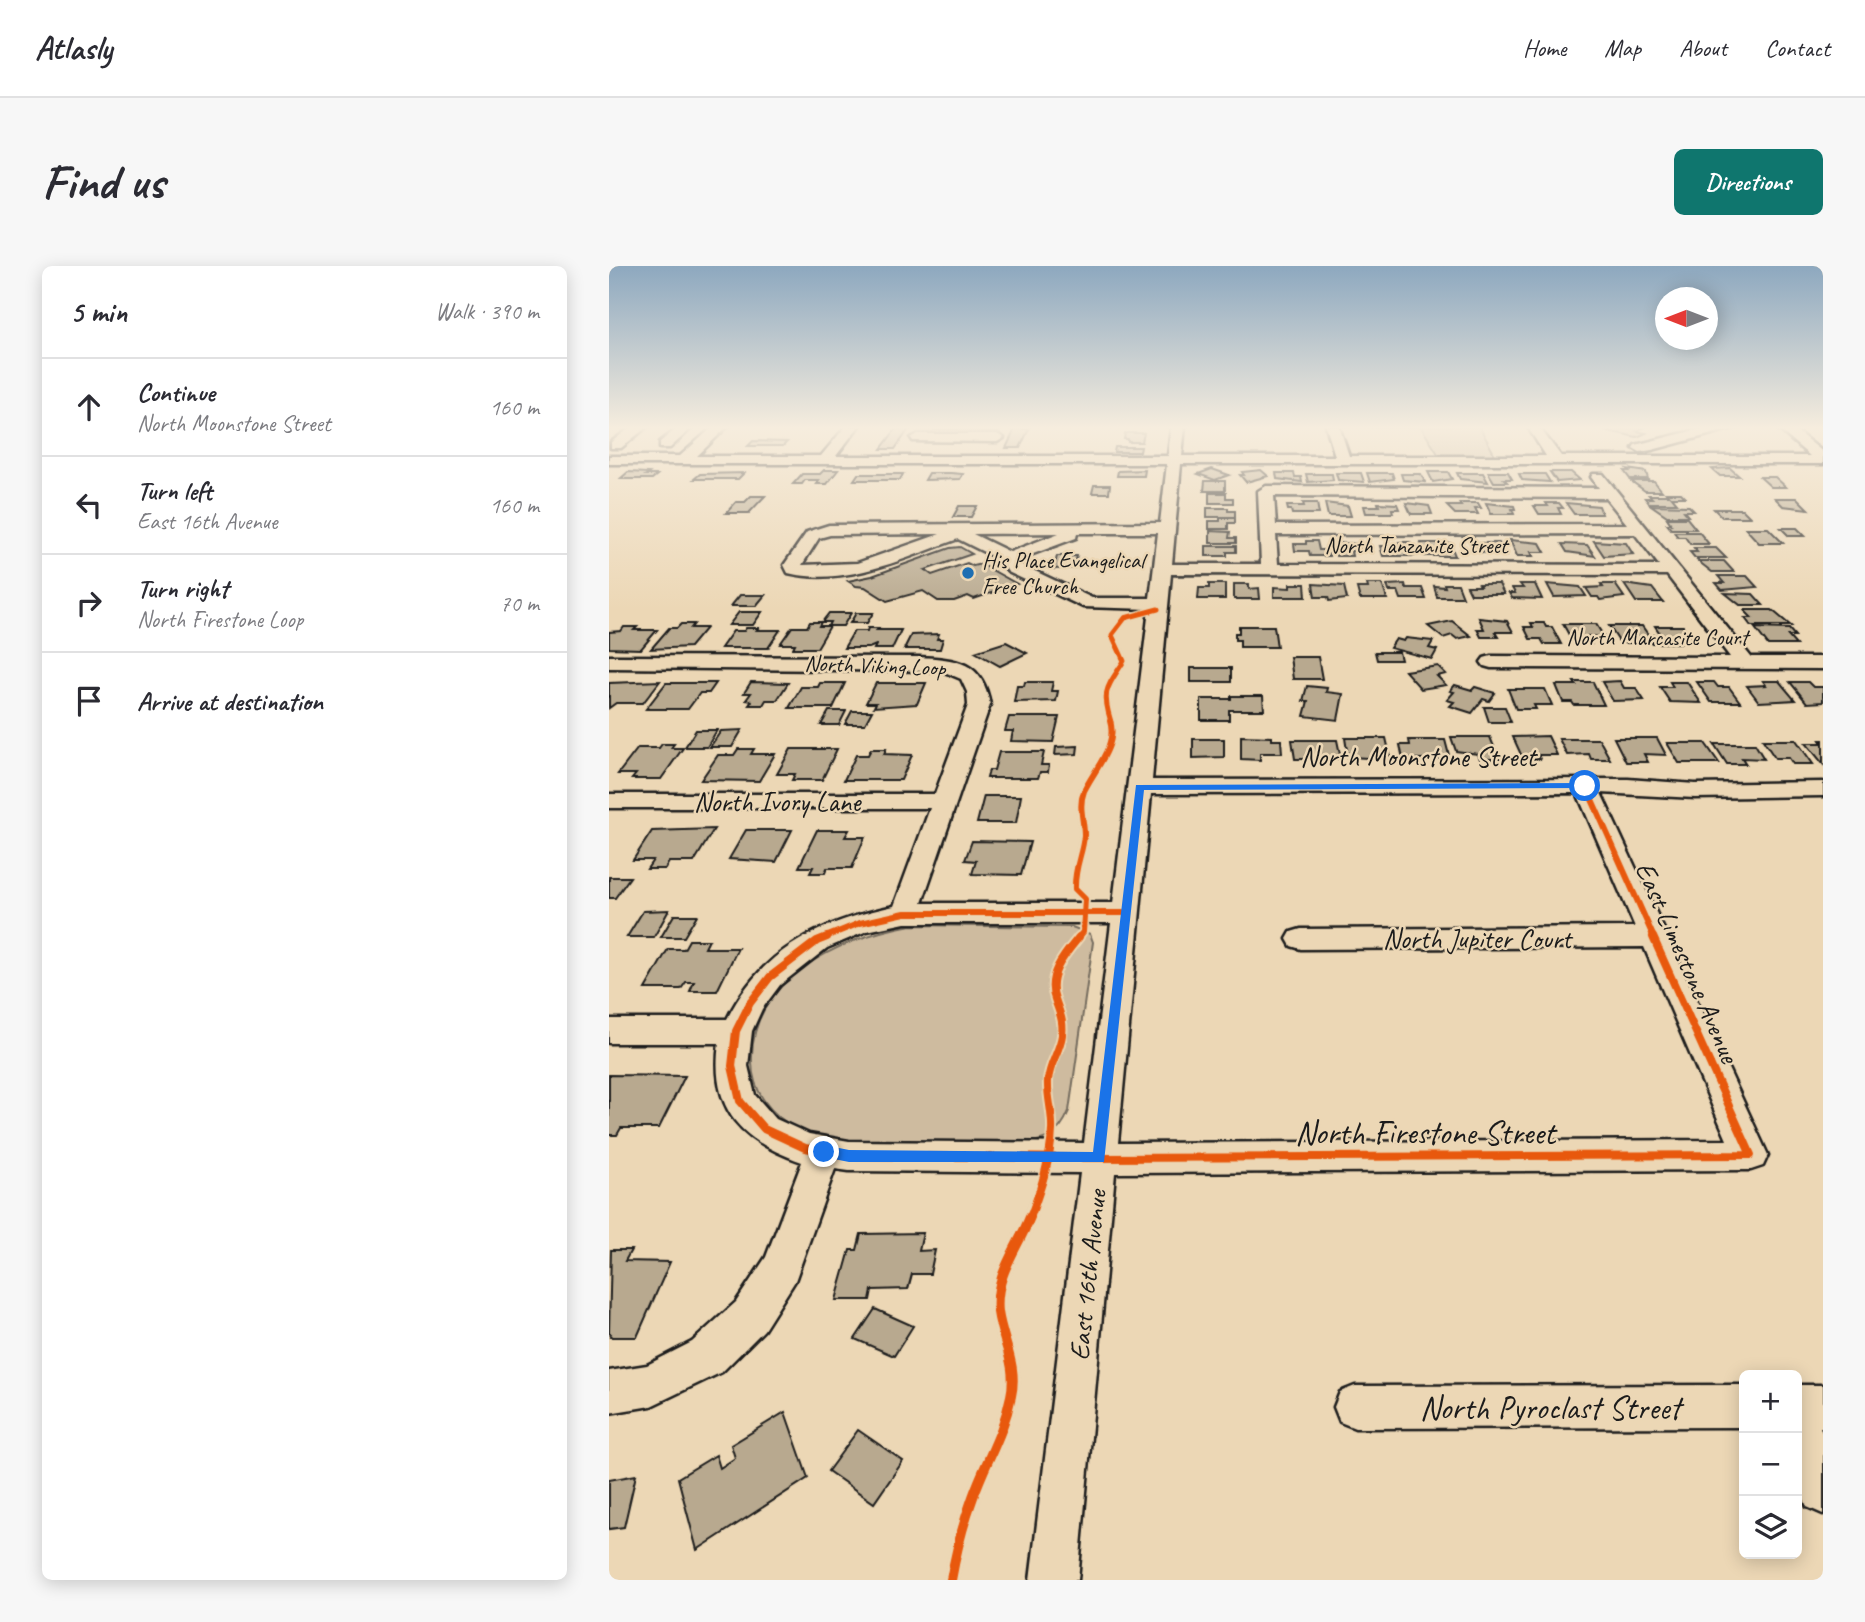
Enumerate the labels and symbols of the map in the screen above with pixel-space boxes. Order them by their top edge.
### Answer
north arrow [1655,287,1718,350]
street label: North Tanzanite Street [1325,531,1510,560]
place label: His Place Evangelical Free Church [982,546,1148,601]
marker: His Place Evangelical Free Church [960,565,976,581]
street label: North Marcasite Court [1566,623,1751,652]
street label: North Viking Loop [804,649,947,682]
street label: North Moonstone Street [1300,739,1539,774]
route start [1569,770,1600,801]
street label: North Ivory Lane [694,784,862,819]
street label: East Limestone Avenue [1628,856,1748,1070]
street label: North Jupiter Court [1383,921,1574,956]
street label: North Firestone Street [1295,1112,1558,1154]
route end [808,1136,839,1167]
street label: East 16th Avenue [1061,1186,1114,1362]
street label: North Pyroclast Street [1420,1387,1684,1429]

